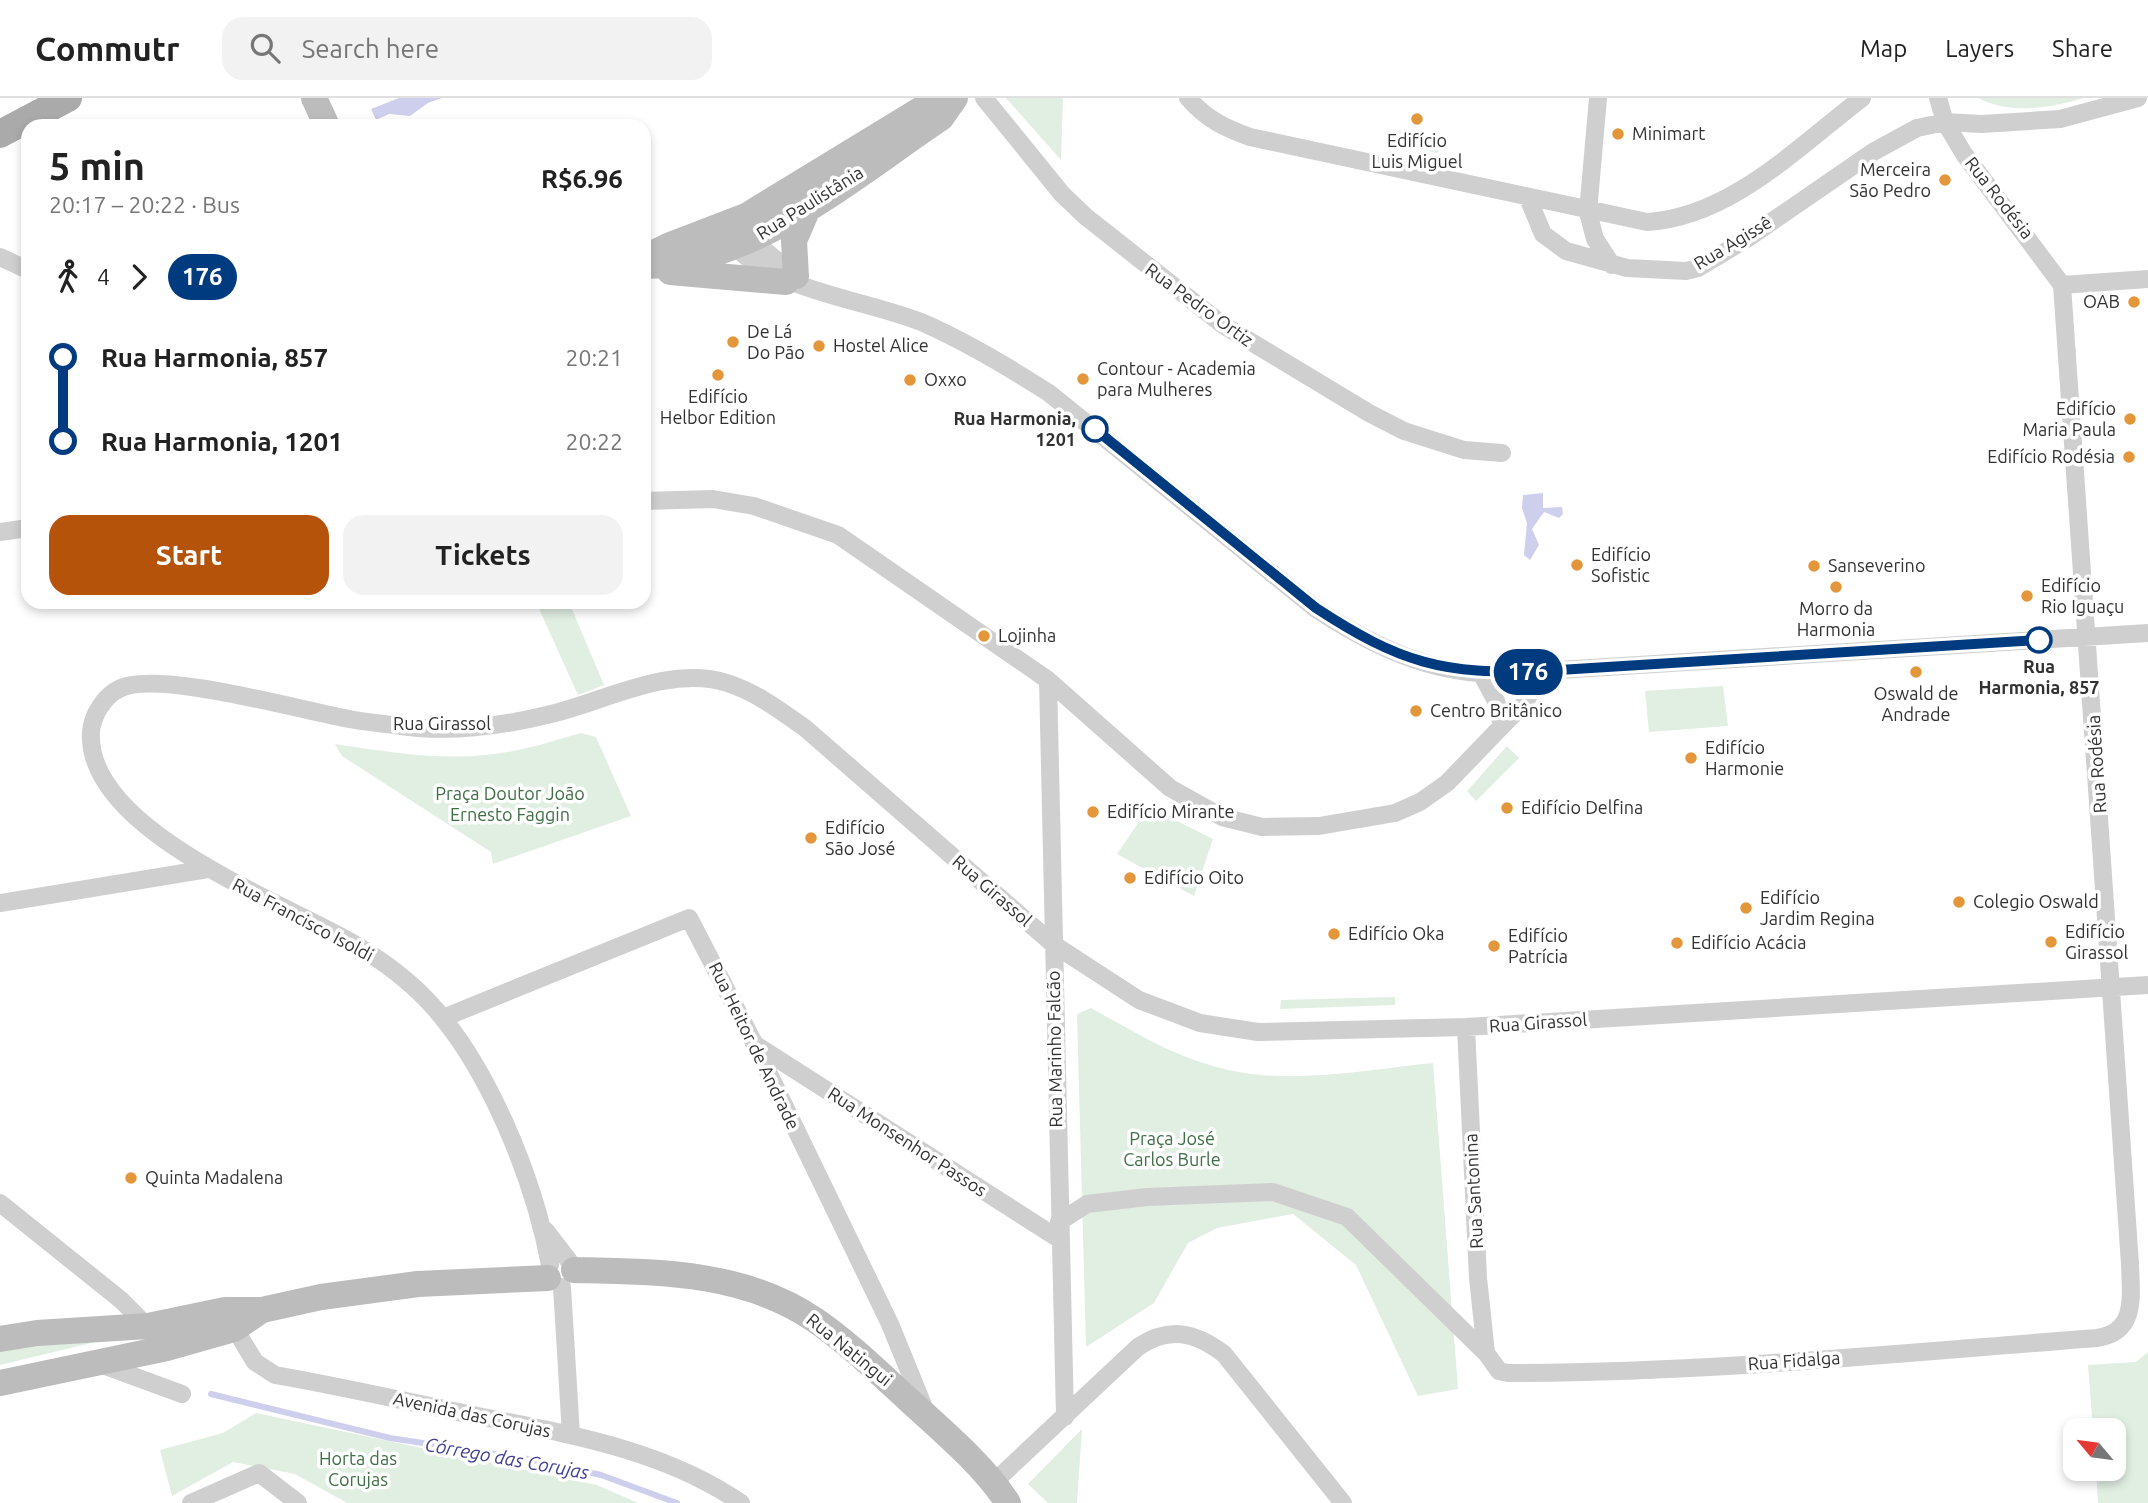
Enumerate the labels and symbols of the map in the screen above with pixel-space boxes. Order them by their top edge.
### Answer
marker: Edifício Luis Miguel [1409,111,1425,127]
place label: Minimart [1632,123,1705,143]
marker: Minimart [1610,126,1626,142]
place label: Edifício Luis Miguel [1371,130,1463,171]
street label: Rua Rodésia [1962,152,2038,242]
place label: Merceira São Pedro [1849,159,1931,200]
street label: Rua Paulistânia [752,161,867,243]
marker: Merceira São Pedro [1937,172,1953,188]
street label: Rua Agissê [1690,211,1775,273]
street label: Rua Pedro Ortiz [1142,259,1257,350]
place label: OAB [2083,291,2120,311]
marker: OAB [2126,294,2142,310]
place label: De Lá Do Pão [747,321,805,362]
marker: De Lá Do Pão [725,334,741,350]
place label: Hostel Alice [833,335,929,355]
marker: Hostel Alice [811,338,827,354]
place label: Contour - Academia para Mulheres [1097,358,1256,399]
marker: Edifício Helbor Edition [710,367,726,383]
place label: Oxxo [924,369,967,389]
marker: Contour - Academia para Mulheres [1075,371,1091,387]
marker: Oxxo [902,372,918,388]
place label: Edifício Helbor Edition [660,386,776,427]
place label: Edifício Maria Paula [2022,398,2116,439]
place label: Rua Harmonia, 1201 [953,408,1076,449]
marker: Edifício Maria Paula [2122,411,2138,427]
marker: Rua Harmonia, 1201 [1082,416,1108,442]
place label: Edifício Rodésia [1987,446,2115,466]
marker: Edifício Rodésia [2121,449,2137,465]
place label: Edifício Sofistic [1591,544,1651,585]
place label: Sanseverino [1828,555,1925,575]
marker: Edifício Sofistic [1569,557,1585,573]
marker: Sanseverino [1806,558,1822,574]
place label: Edifício Rio Iguaçu [2041,575,2124,616]
marker: Morro da Harmonia [1828,579,1844,595]
marker: Edifício Rio Iguaçu [2019,588,2035,604]
place label: Morro da Harmonia [1797,598,1875,639]
place label: Lojinha [998,625,1056,645]
marker: Rua Harmonia, 857 [2026,627,2052,653]
marker: Lojinha [976,628,992,644]
line badge: 176 [1488,649,1568,695]
place label: Rua Harmonia, 857 [1978,656,2100,697]
marker: Oswald de Andrade [1908,664,1924,680]
place label: Oswald de Andrade [1874,683,1958,724]
place label: Centro Britânico [1430,700,1562,720]
marker: Centro Britânico [1408,703,1424,719]
street label: Rua Girassol [393,713,491,733]
street label: Rua Rodésia [2083,714,2109,814]
place label: Edifício Harmonie [1705,737,1784,778]
marker: Edifício Harmonie [1683,750,1699,766]
park label: Praça Doutor João Ernesto Faggin [435,783,585,824]
place label: Edifício Delfina [1521,797,1643,817]
marker: Edifício Delfina [1499,800,1515,816]
place label: Edifício Mirante [1107,801,1234,821]
marker: Edifício Mirante [1085,804,1101,820]
place label: Edifício São José [825,817,896,858]
marker: Edifício São José [803,830,819,846]
street label: Rua Girassol [949,851,1036,930]
place label: Edifício Oito [1144,867,1244,887]
marker: Edifício Oito [1122,870,1138,886]
street label: Rua Francisco Isoldi [230,874,377,965]
place label: Edifício Jardim Regina [1760,887,1875,928]
place label: Colegio Oswald [1973,891,2099,911]
marker: Colegio Oswald [1951,894,1967,910]
marker: Edifício Jardim Regina [1738,900,1754,916]
place label: Edifício Girassol [2065,921,2129,962]
place label: Edifício Oka [1348,923,1444,943]
place label: Edifício Patrícia [1508,925,1568,966]
marker: Edifício Oka [1326,926,1342,942]
place label: Edifício Acácia [1691,932,1806,952]
marker: Edifício Girassol [2043,934,2059,950]
marker: Edifício Acácia [1669,935,1685,951]
marker: Edifício Patrícia [1486,938,1502,954]
street label: Rua Heitor de Andrade [706,959,804,1133]
street label: Rua Marinho Falcão [1043,970,1065,1128]
street label: Rua Girassol [1488,1009,1588,1035]
street label: Rua Monsenhor Passos [825,1082,991,1200]
park label: Praça José Carlos Burle [1123,1128,1221,1169]
street label: Rua Santonina [1460,1133,1486,1249]
place label: Quinta Madalena [145,1167,283,1188]
marker: Quinta Madalena [123,1170,139,1186]
street label: Rua Natingui [803,1309,896,1390]
street label: Rua Fidalga [1747,1347,1841,1373]
street label: Avenida das Corujas [392,1388,553,1441]
north arrow [2063,1418,2126,1480]
water label: Córrego das Corujas [423,1433,591,1483]
park label: Horta das Corujas [319,1448,397,1489]

